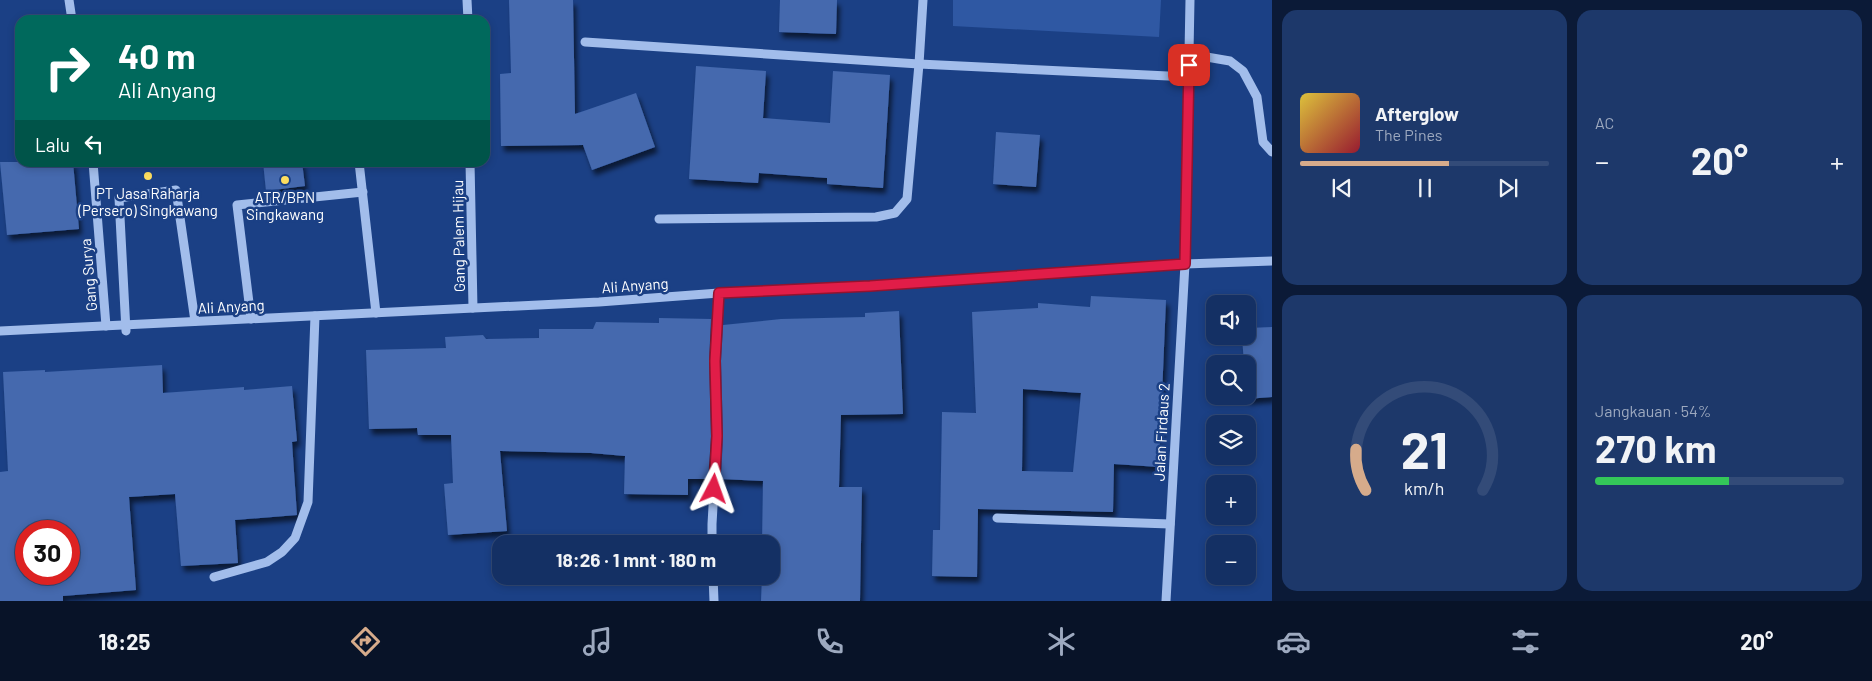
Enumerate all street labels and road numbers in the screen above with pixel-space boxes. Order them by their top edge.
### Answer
street label: Gang Palem Hijau [448,180,468,292]
street label: Gang Surya [76,238,100,312]
street label: Ali Anyang [601,274,669,296]
street label: Ali Anyang [197,295,265,317]
street label: Jalan Firdaus 2 [1149,382,1173,482]

